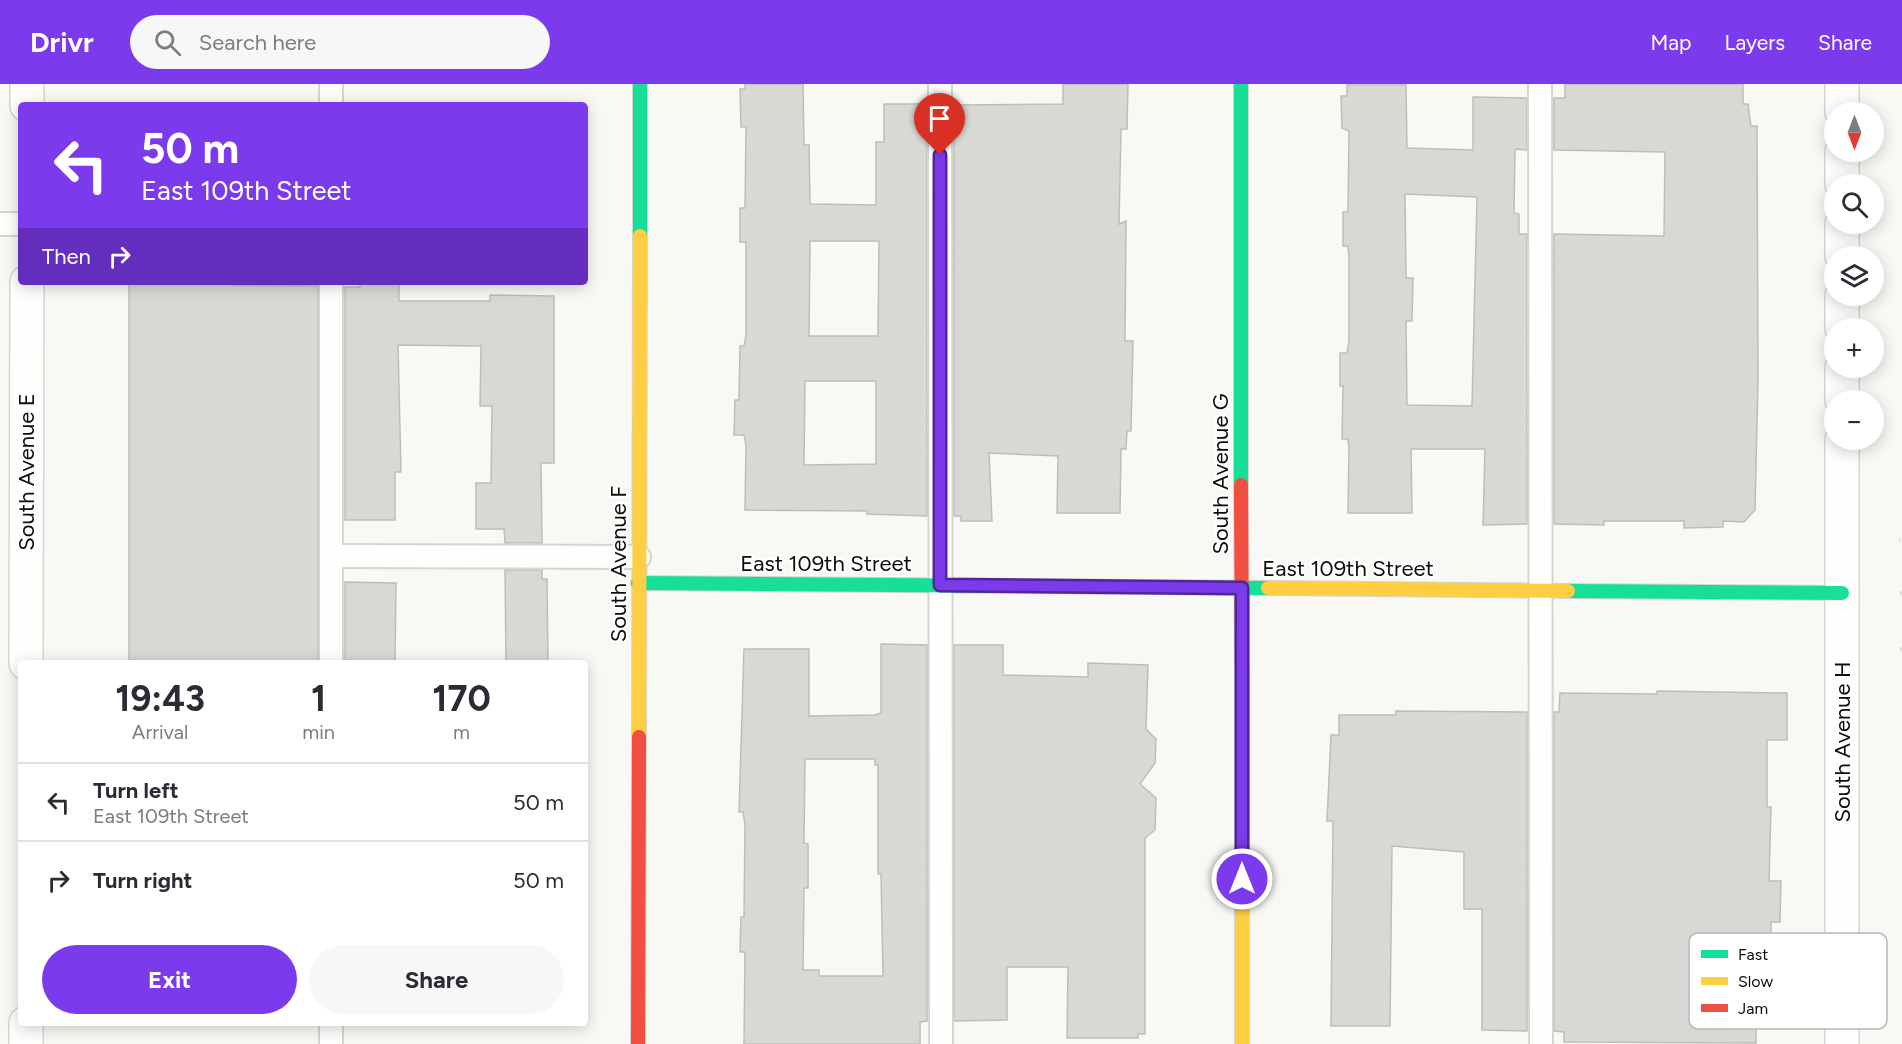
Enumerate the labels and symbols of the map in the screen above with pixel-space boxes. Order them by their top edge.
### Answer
pin [914,93,965,155]
north arrow [1824,102,1884,162]
street label: South Avenue E [13,393,40,551]
street label: South Avenue G [1207,393,1234,555]
street label: South Avenue F [605,486,632,642]
street label: East 109th Street [740,550,912,577]
street label: East 109th Street [1262,555,1434,582]
street label: South Avenue H [1829,662,1856,822]
position arrow [1210,847,1274,911]
legend [1689,933,1887,1029]
text: Fast [1738,945,1768,964]
text: Slow [1738,972,1773,991]
text: Jam [1738,999,1768,1018]

